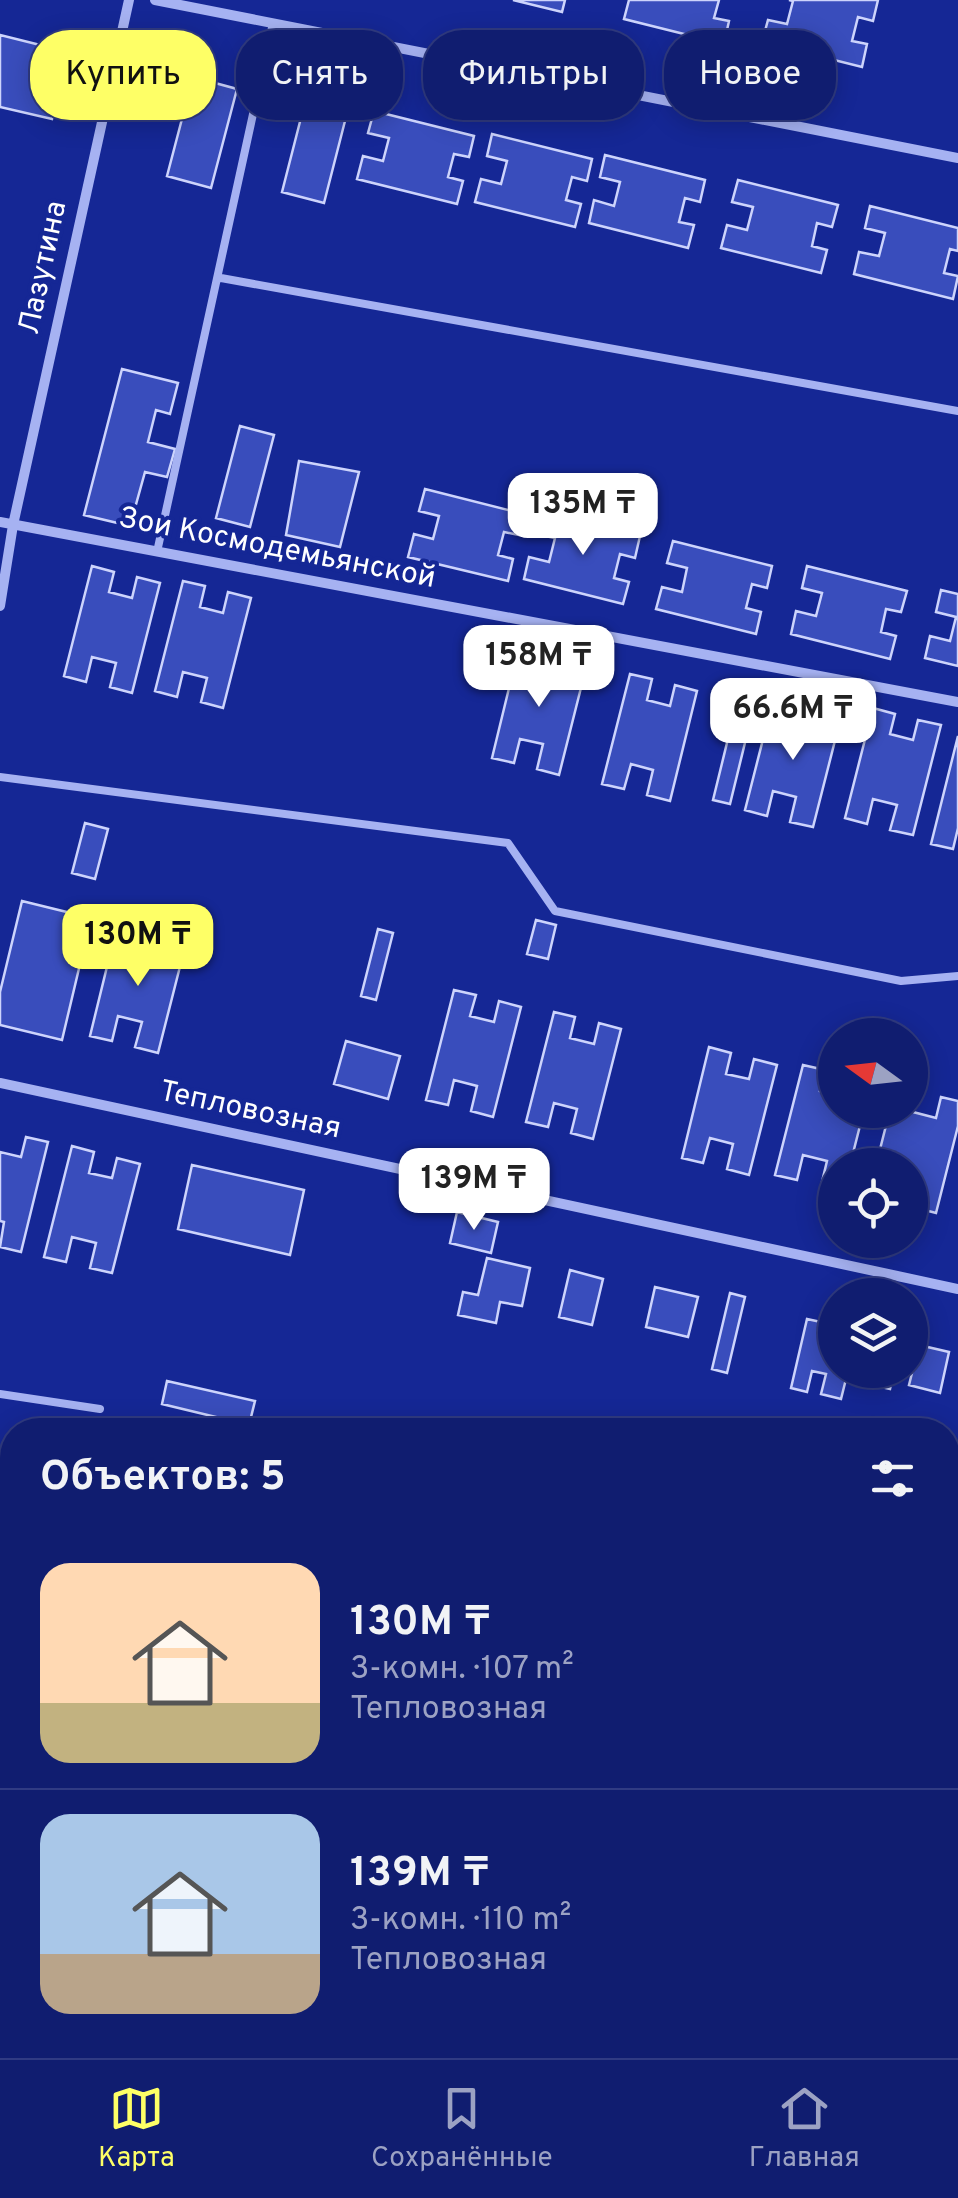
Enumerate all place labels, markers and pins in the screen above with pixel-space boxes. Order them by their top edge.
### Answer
pin: 135M ₸ [502,473,664,558]
pin: 158M ₸ [458,625,620,710]
pin: 66.6M ₸ [701,678,885,763]
pin: 130M ₸ [57,904,219,989]
pin: 139M ₸ [393,1148,555,1233]

